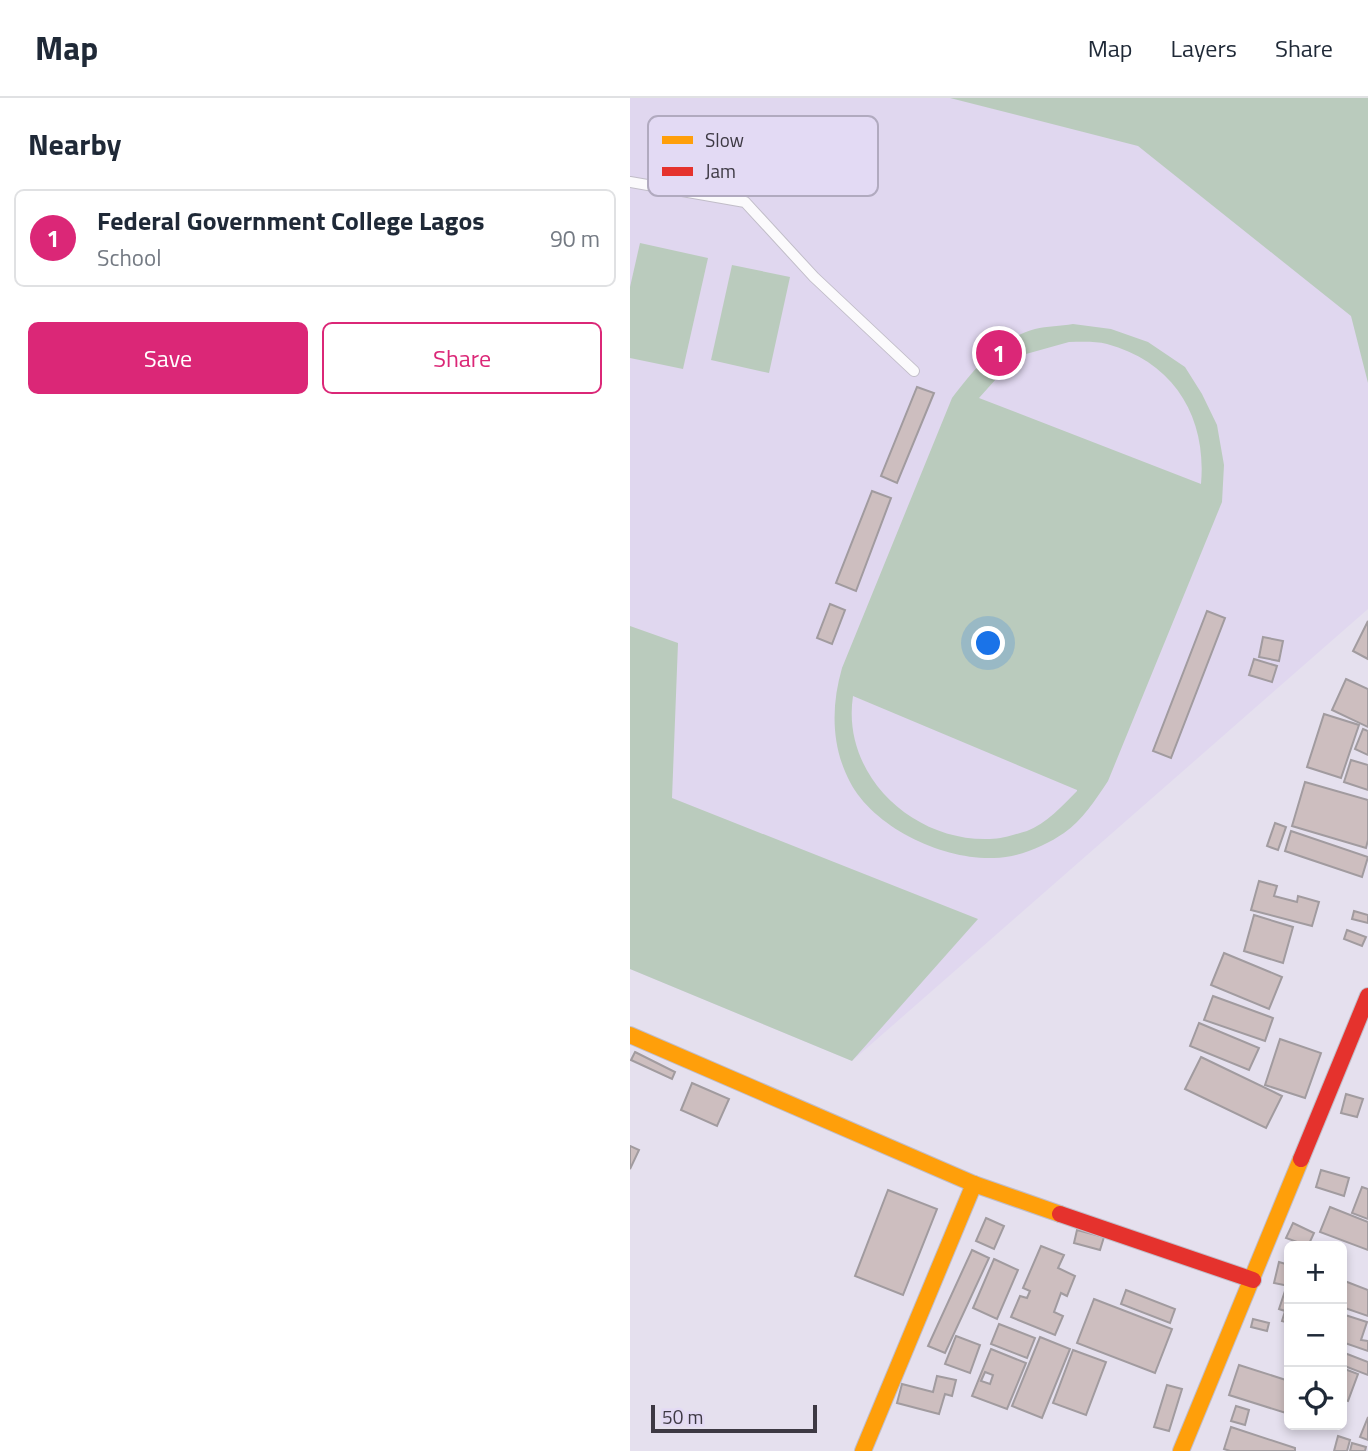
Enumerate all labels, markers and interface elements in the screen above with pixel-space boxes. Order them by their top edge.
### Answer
text: Map [35,23,98,73]
text: Map [1088,30,1133,66]
text: Layers [1171,30,1237,66]
text: Share [1275,30,1333,66]
legend [648,116,878,196]
text: Nearby [28,121,121,167]
text: Slow [705,125,744,154]
text: Jam [705,156,736,185]
text: Federal Government College Lagos [97,201,485,240]
text: 1 [47,221,59,256]
text: 90 m [550,221,600,256]
text: School [97,240,161,275]
button: Save [28,322,308,394]
button: Share [322,322,602,394]
pin: 1 [976,327,1022,379]
your location [971,626,1005,660]
map controls [1284,1241,1347,1430]
button: + [1284,1241,1347,1304]
button: − [1284,1304,1347,1367]
button: locate [1284,1367,1347,1430]
scale bar [651,1402,817,1434]
text: 50 m [662,1402,703,1431]

